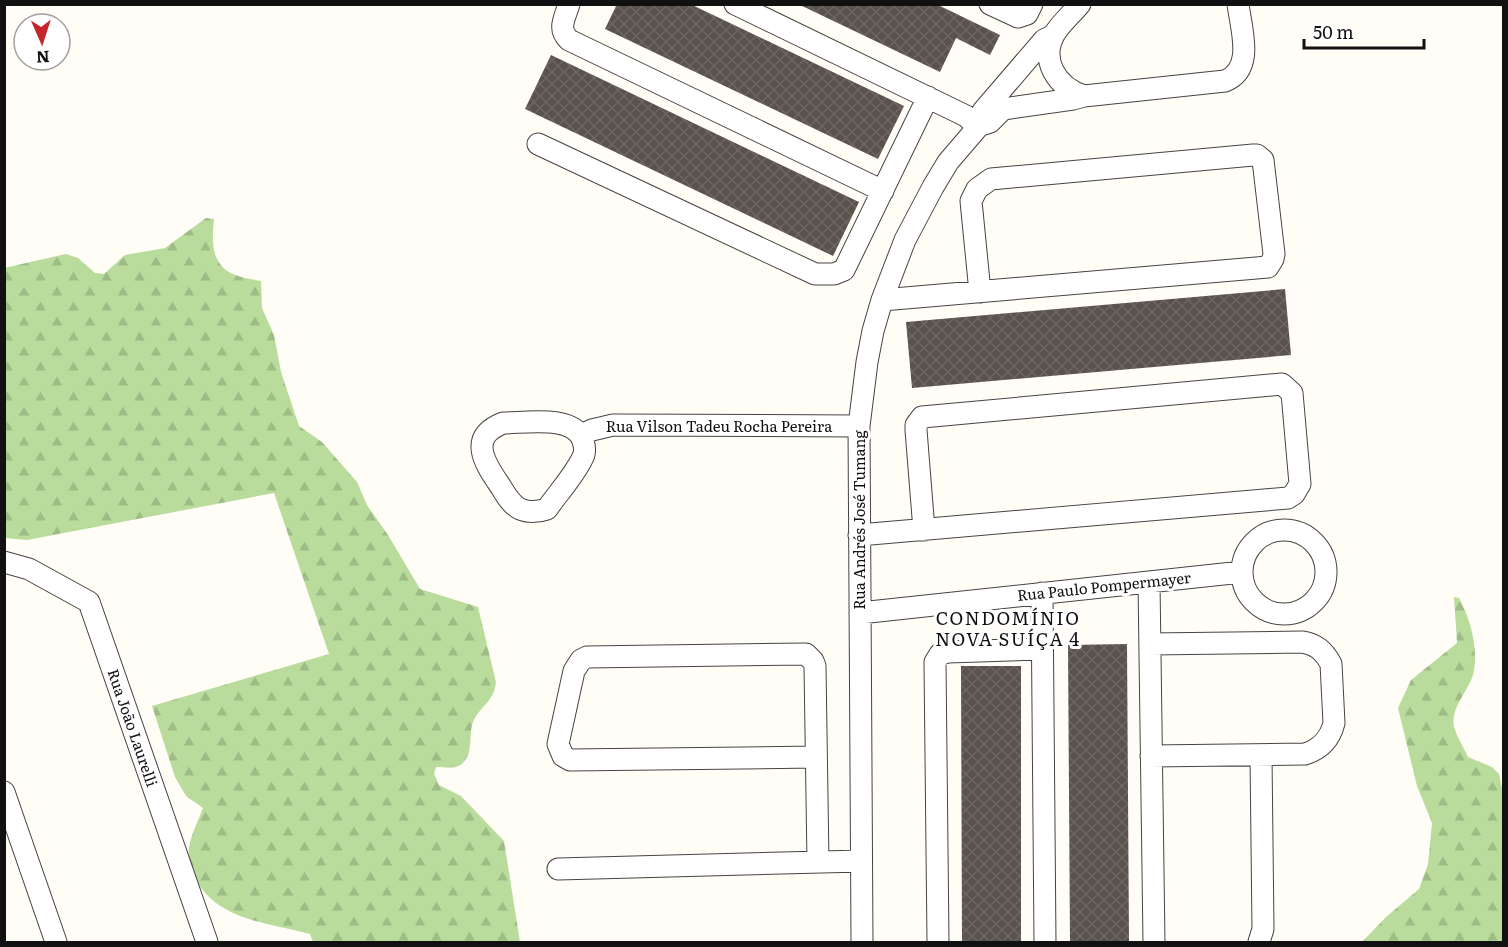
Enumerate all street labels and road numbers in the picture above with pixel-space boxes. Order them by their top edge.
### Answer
street label: Rua Vilson Tadeu Rocha Pereira [606,414,833,437]
street label: Rua Andrés José Tumang [847,430,870,610]
street label: Rua Paulo Pompermayer [1016,565,1192,606]
street label: Rua João Laurelli [102,665,164,790]

